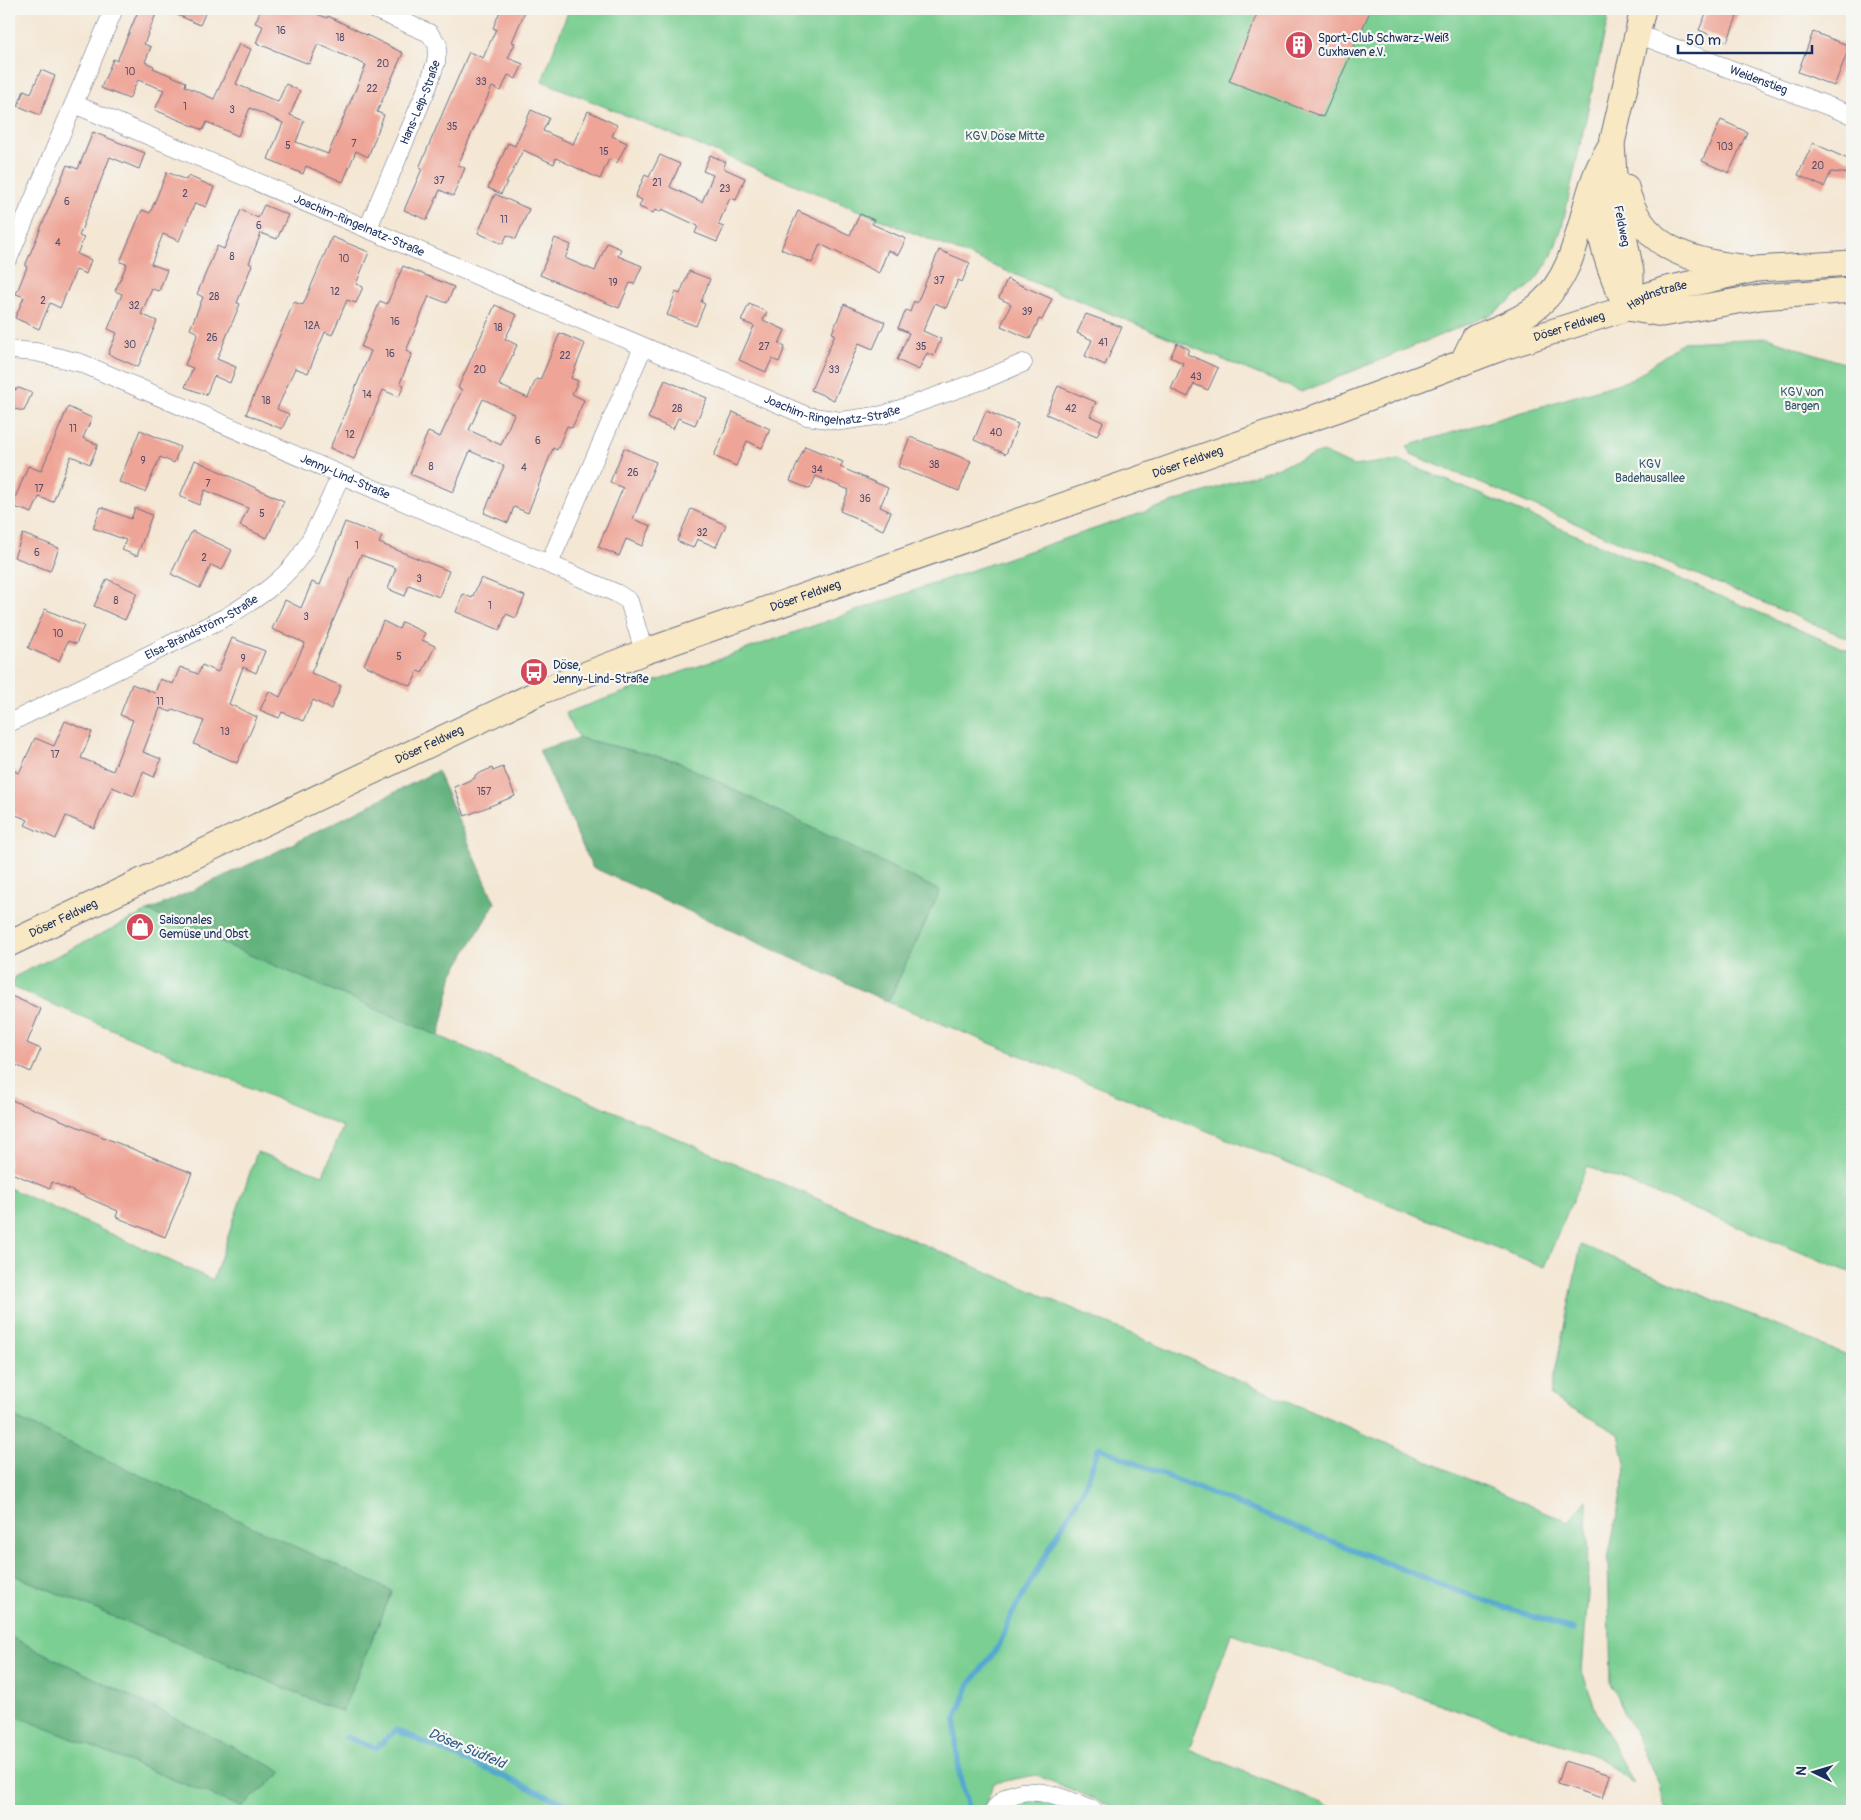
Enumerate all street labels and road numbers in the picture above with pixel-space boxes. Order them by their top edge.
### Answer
street label: Hans-Leip-Straße [397,58,444,147]
street label: Weidenstieg [1727,63,1790,98]
street label: Joachim-Ringelnatz-Straße [292,191,427,260]
street label: Feldweg [1610,204,1633,248]
street label: Haydnstraße [1624,278,1689,314]
street label: Döser Feldweg [1532,309,1607,345]
street label: Joachim-Ringelnatz-Straße [762,392,902,429]
street label: Döser Feldweg [1150,443,1225,482]
street label: Jenny-Lind-Straße [298,451,392,503]
street label: Döser Feldweg [768,577,843,615]
street label: Elsa-Brändström-Straße [143,592,261,663]
street label: Döser Feldweg [393,722,466,768]
street label: Döser Feldweg [27,896,100,941]

